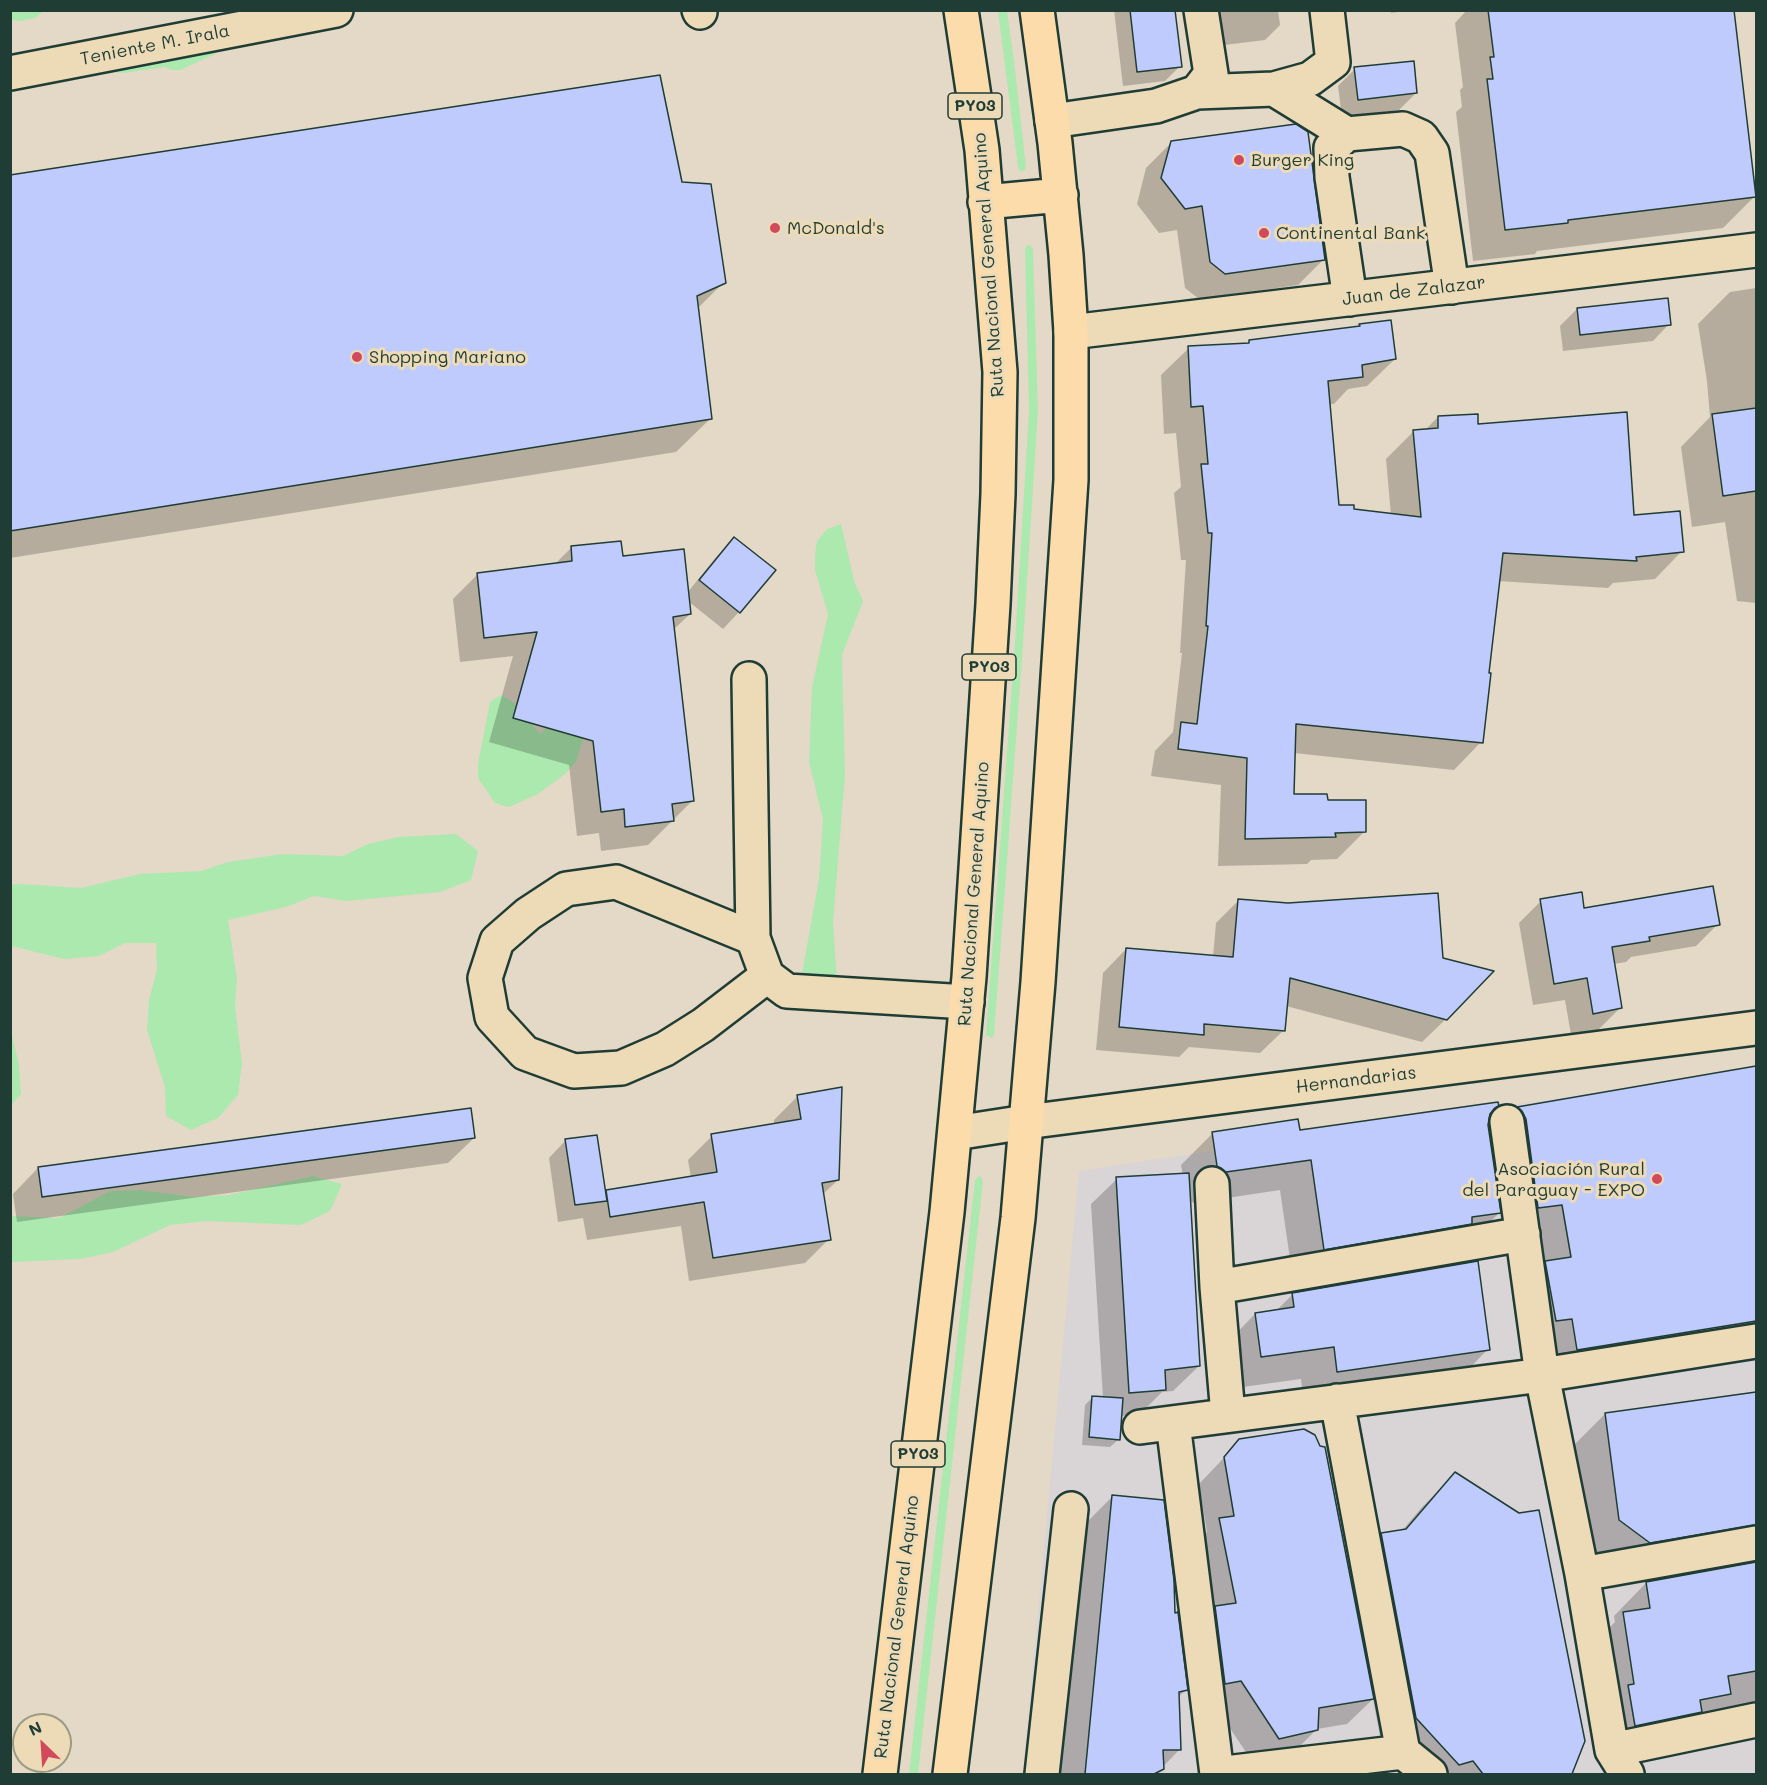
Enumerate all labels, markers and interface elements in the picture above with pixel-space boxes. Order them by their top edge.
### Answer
street label: Teniente M. Irala [78,20,232,70]
road number: PY03 [948,93,1002,119]
street label: Ruta Nacional General Aquino [969,132,1009,398]
place label: Burger King [1251,149,1354,171]
marker: Burger King [1232,153,1246,167]
place label: McDonald's [787,217,885,239]
marker: McDonald's [768,221,782,235]
place label: Continental Bank [1276,222,1425,244]
marker: Continental Bank [1257,226,1271,240]
street label: Juan de Zalazar [1341,271,1487,311]
place label: Shopping Mariano [369,346,526,368]
marker: Shopping Mariano [350,350,364,364]
road number: PY03 [962,654,1016,680]
street label: Ruta Nacional General Aquino [954,761,994,1027]
street label: Hernandarias [1294,1062,1418,1098]
place label: Asociación Rural del Paraguay - EXPO [1462,1158,1645,1200]
marker: Asociación Rural del Paraguay - EXPO [1650,1172,1664,1186]
road number: PY03 [891,1441,945,1467]
street label: Ruta Nacional General Aquino [870,1494,924,1760]
north arrow [12,1713,72,1773]
text: N [25,1716,45,1740]

